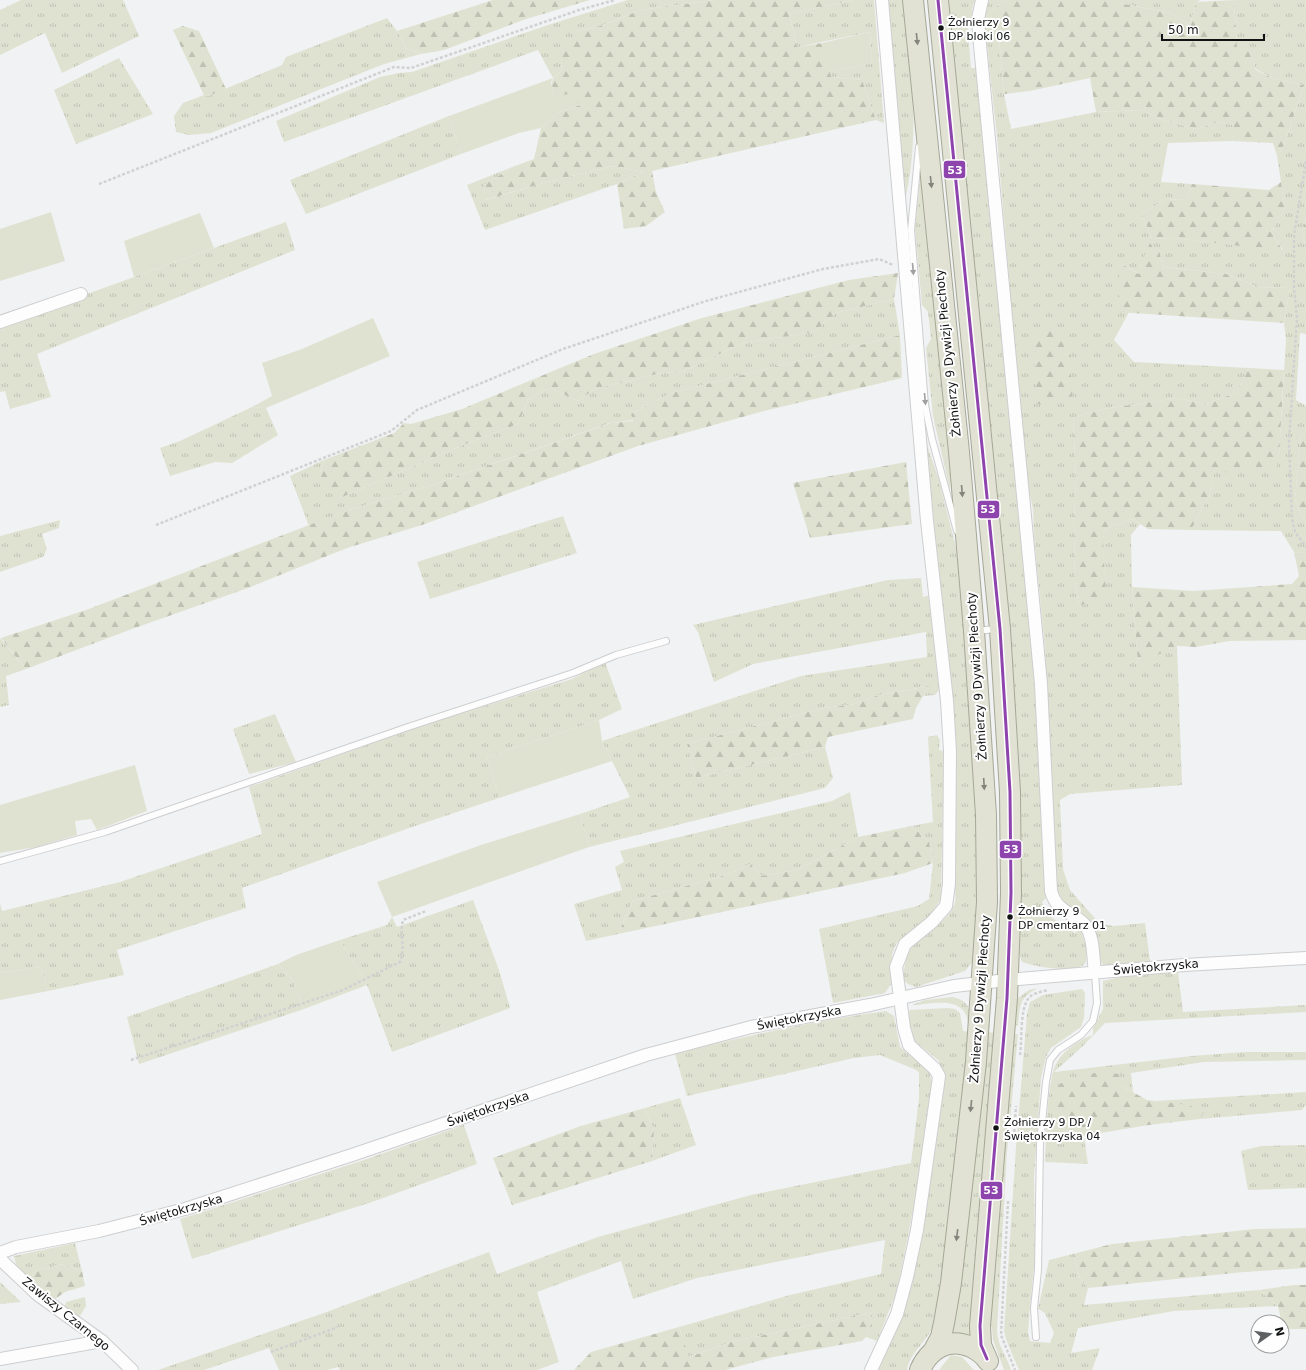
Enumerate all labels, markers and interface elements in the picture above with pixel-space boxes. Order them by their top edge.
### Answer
place label: Żołnierzy 9 DP bloki 06 [948,16,1010,43]
scale bar [1162,16,1264,42]
marker: Żołnierzy 9 DP bloki 06 [936,23,946,33]
text: 50 m [1168,23,1199,37]
one-way arrow [914,33,920,45]
line badge: 53 [943,160,966,179]
text: 53 [947,164,963,177]
one-way arrow [928,176,935,188]
one-way arrow [910,263,917,275]
street label: Żołnierzy 9 Dywizji Piechoty [931,269,964,437]
one-way arrow [921,392,928,405]
one-way arrow [959,485,965,497]
line badge: 53 [977,500,1000,519]
text: 53 [980,503,996,516]
street label: Żołnierzy 9 Dywizji Piechoty [963,592,990,760]
one-way arrow [981,778,988,790]
line badge: 53 [999,840,1022,859]
text: 53 [1003,843,1019,856]
place label: Żołnierzy 9 DP cmentarz 01 [1018,905,1106,932]
marker: Żołnierzy 9 DP cmentarz 01 [1005,912,1015,922]
street label: Żołnierzy 9 Dywizji Piechoty [966,915,993,1083]
street label: Świętokrzyska [1113,955,1199,978]
street label: Świętokrzyska [755,1002,842,1033]
street label: Świętokrzyska [445,1087,531,1130]
one-way arrow [968,1100,975,1112]
place label: Żołnierzy 9 DP / Świętokrzyska 04 [1004,1116,1100,1143]
marker: Żołnierzy 9 DP / Świętokrzyska 04 [991,1123,1001,1133]
line badge: 53 [980,1181,1003,1200]
text: 53 [983,1184,999,1197]
street label: Świętokrzyska [138,1190,224,1229]
one-way arrow [954,1229,960,1241]
street label: Zawiszy Czarnego [19,1274,113,1354]
north arrow [1250,1314,1290,1354]
text: N [1272,1326,1287,1338]

